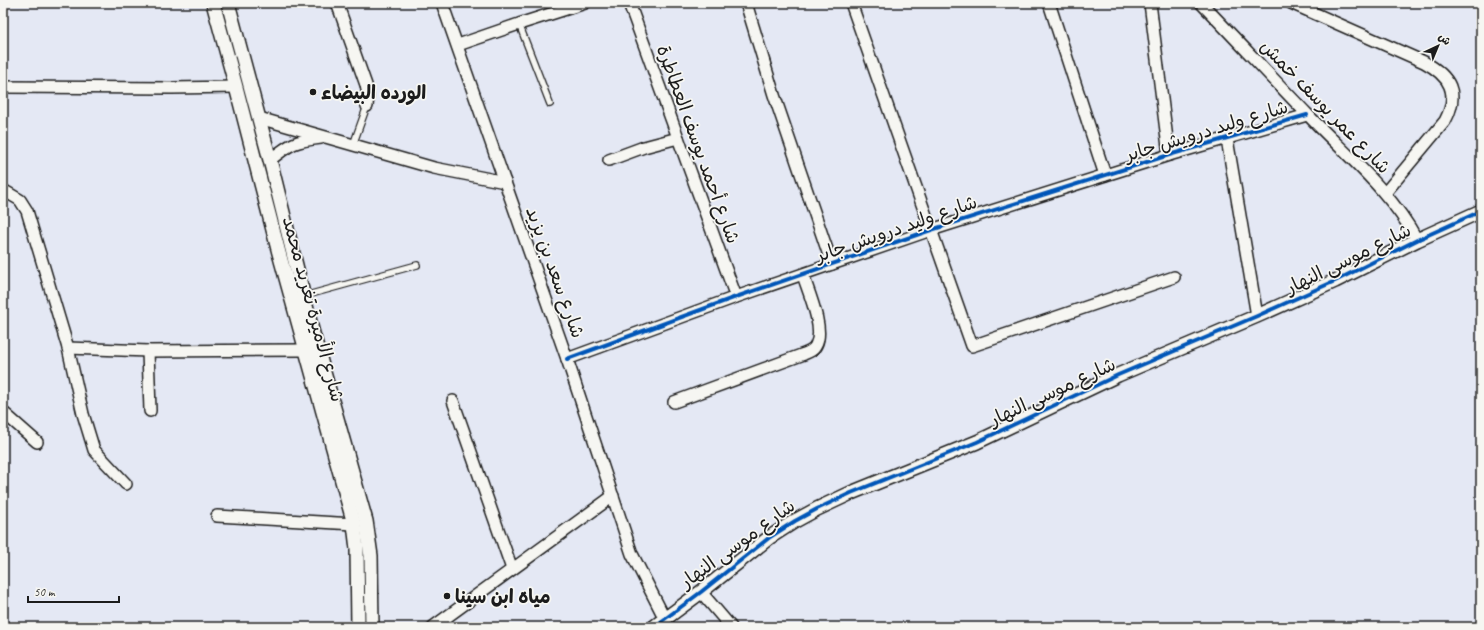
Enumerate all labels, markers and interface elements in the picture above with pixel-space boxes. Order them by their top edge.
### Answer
north arrow [1418,26,1458,66]
text: ش [1436,30,1454,48]
street label: شارع عمر يوسف خمش [1254,34,1396,180]
street label: شارع أحمد يوسف العطاطرة [650,42,745,247]
place label: الورده البيضاء [321,81,426,106]
marker: الورده البيضاء [308,87,318,97]
street label: شارع وليد درويش جابر [1120,95,1291,169]
street label: شارع وليد درويش جابر [810,190,981,270]
street label: شارع سعد بن يزيد [519,203,590,342]
street label: شارع الأميرة تغريد محمد [276,214,350,405]
street label: شارع موسى النهار [1280,218,1416,301]
street label: شارع موسى النهار [983,352,1120,433]
street label: شارع موسى النهار [674,494,801,596]
scale bar [28,578,119,604]
text: 50 m [34,584,56,600]
place label: مياه ابن سينا [455,585,551,609]
marker: مياه ابن سينا [442,591,452,601]

